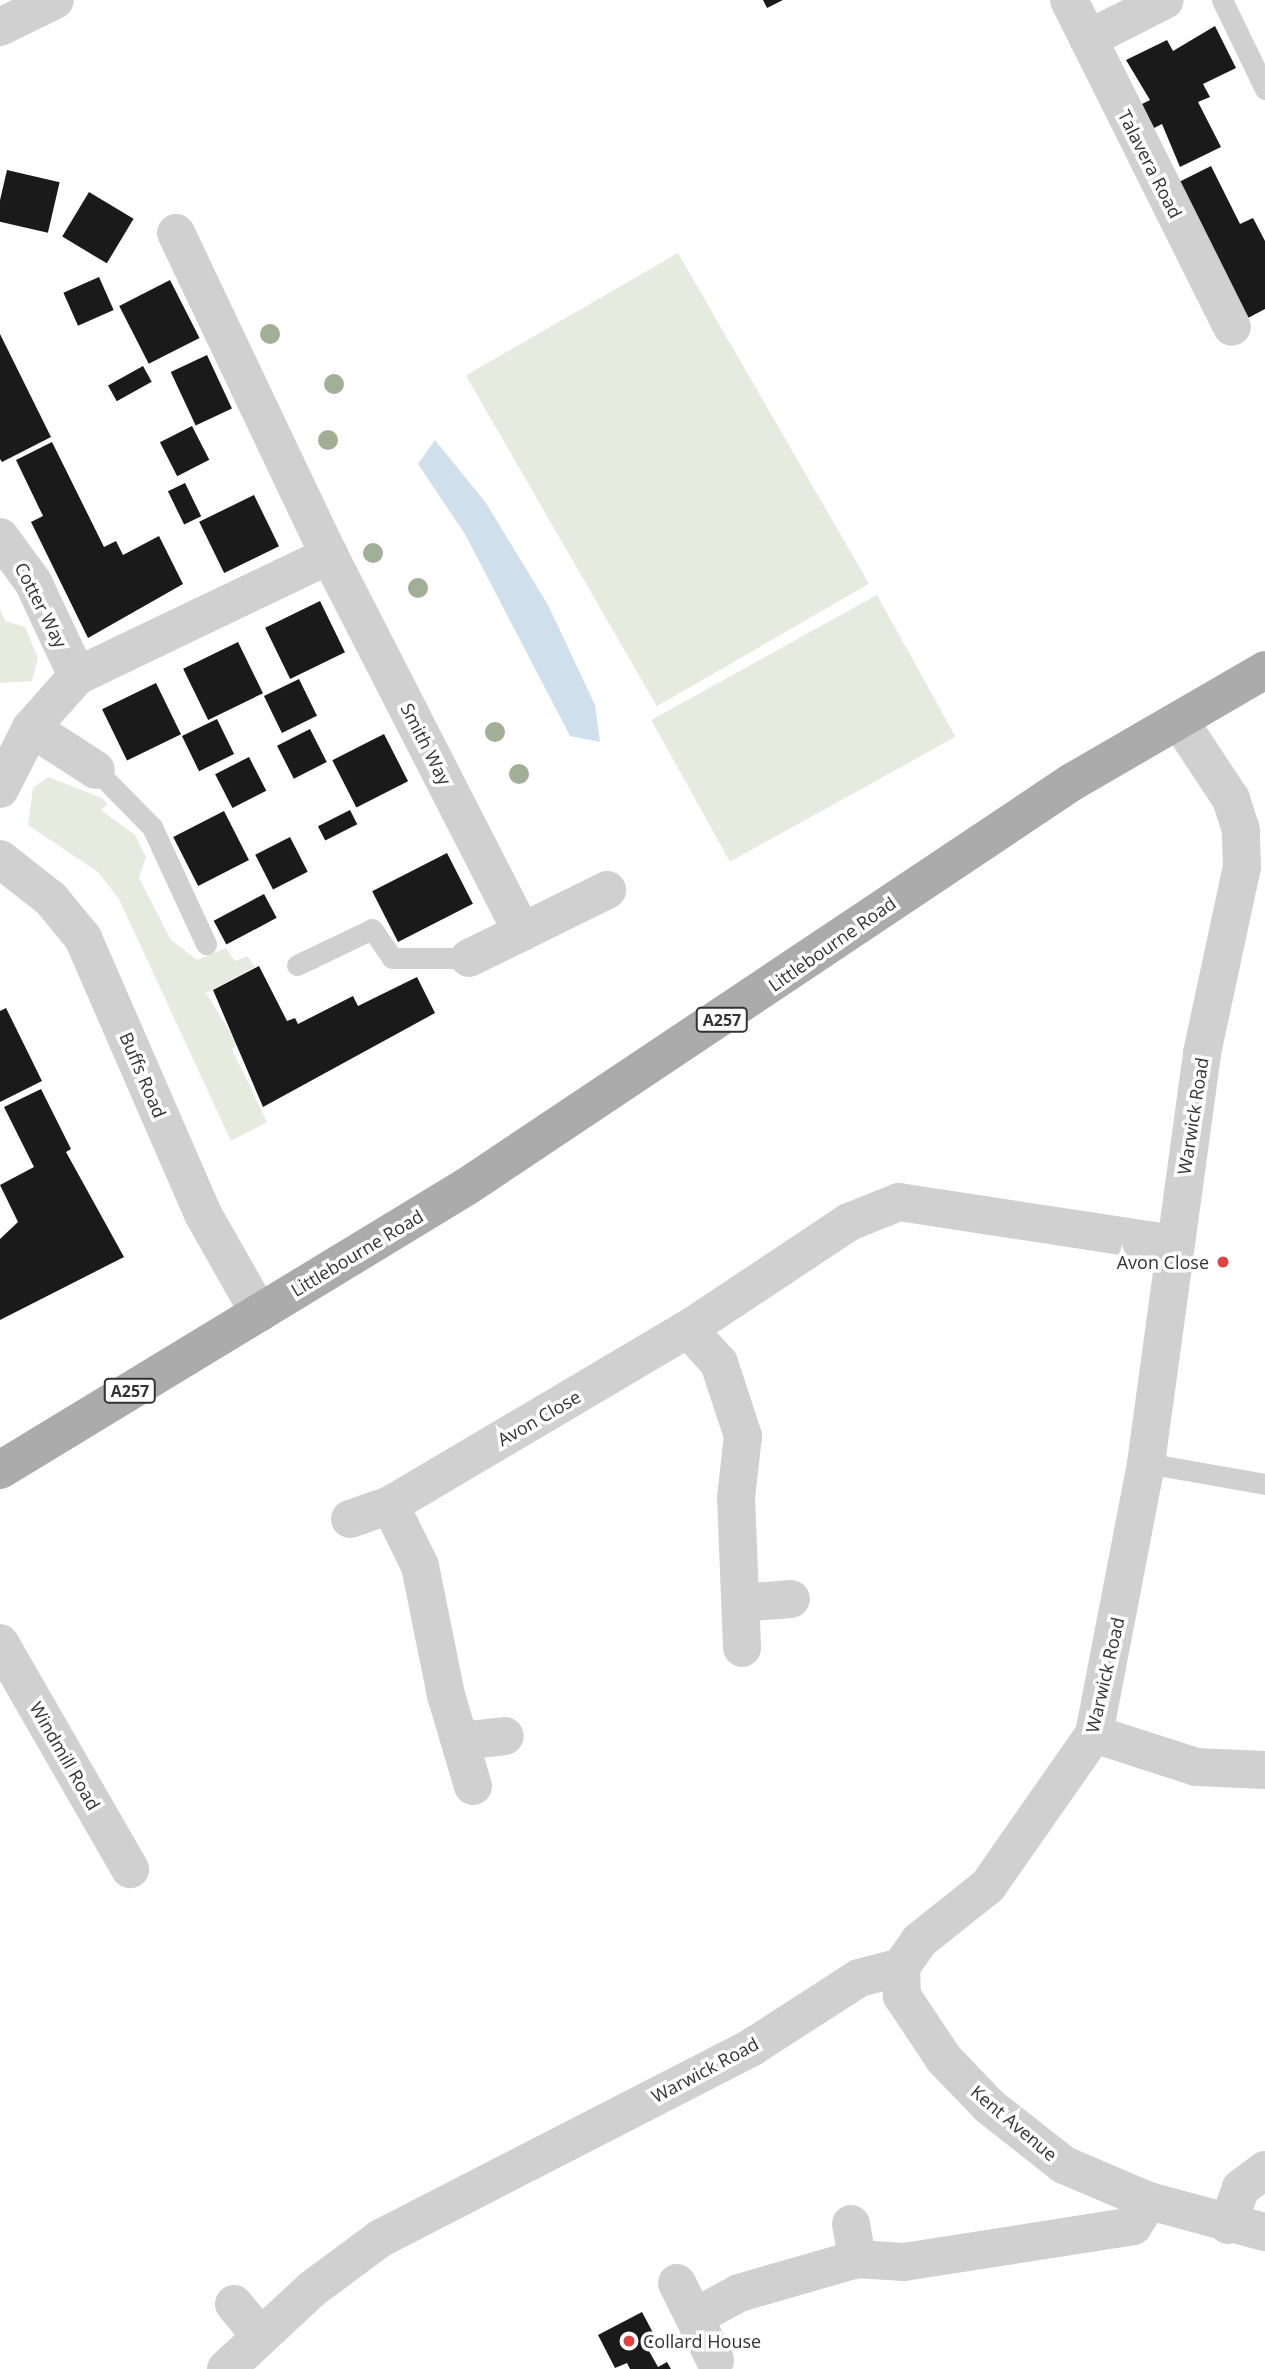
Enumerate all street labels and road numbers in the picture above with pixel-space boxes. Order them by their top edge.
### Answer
street label: Talavera Road [1113,106,1187,222]
street label: Cotter Way [10,559,72,651]
street label: Smith Way [396,700,456,788]
street label: Littlebourne Road [764,892,900,996]
road number: A257 [696,1008,748,1032]
street label: Buffs Road [115,1029,171,1121]
street label: Warwick Road [1173,1056,1213,1176]
street label: Littlebourne Road [287,1205,427,1301]
road number: A257 [104,1378,156,1404]
street label: Avon Close [494,1386,584,1450]
street label: Warwick Road [1081,1615,1129,1735]
street label: Windmill Road [25,1698,105,1814]
street label: Warwick Road [648,2033,762,2107]
street label: Kent Avenue [966,2081,1062,2165]

